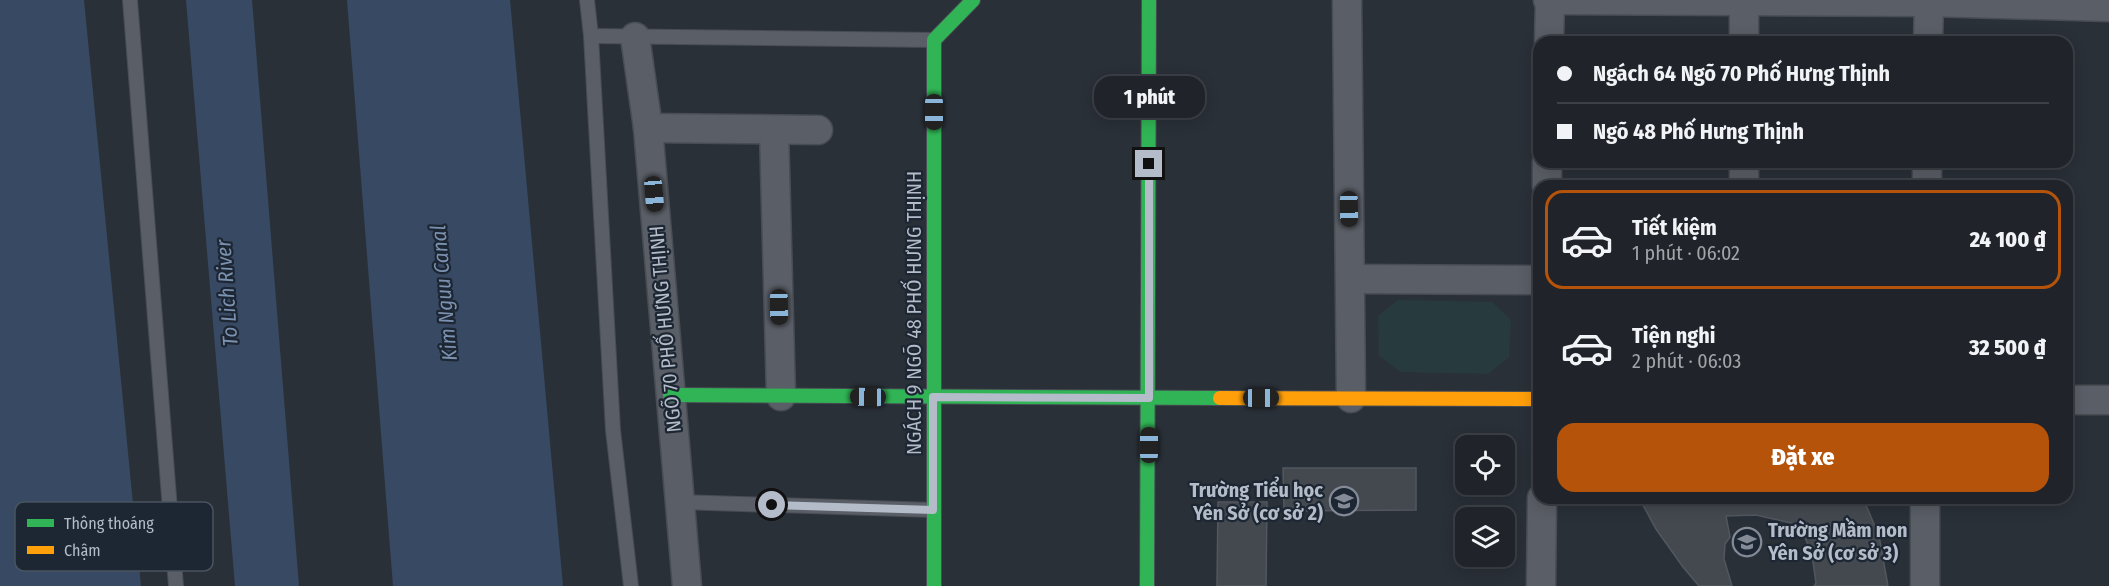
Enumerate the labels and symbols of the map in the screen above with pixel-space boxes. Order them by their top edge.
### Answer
callout: 1 phút [1094,77,1204,119]
car [925,94,943,130]
route end [1135,150,1162,177]
street label: NGÁCH 9 NGÕ 48 PHỐ HƯNG THỊNH [900,171,926,455]
car [643,175,665,213]
car [1340,191,1358,227]
water label: Kim Nguu Canal [425,224,463,362]
street label: NGÕ 70 PHỐ HƯNG THỊNH [642,225,686,434]
water label: To Lich River [210,238,244,347]
car [770,289,788,325]
car [850,388,886,406]
car [1243,389,1279,407]
car [1140,427,1158,463]
place label: Trường Tiểu học Yên Sở (cơ sở 2) [1189,476,1323,525]
school or university icon: Trường Tiểu học Yên Sở (cơ sở 2) [1328,485,1360,517]
route start [758,491,785,518]
legend [15,502,213,571]
text: Thông thoáng [64,514,154,533]
place label: Trường Mầm non Yên Sở (cơ sở 3) [1767,517,1907,565]
school or university icon: Trường Mầm non Yên Sở (cơ sở 3) [1731,526,1763,558]
text: Chậm [64,541,101,560]

